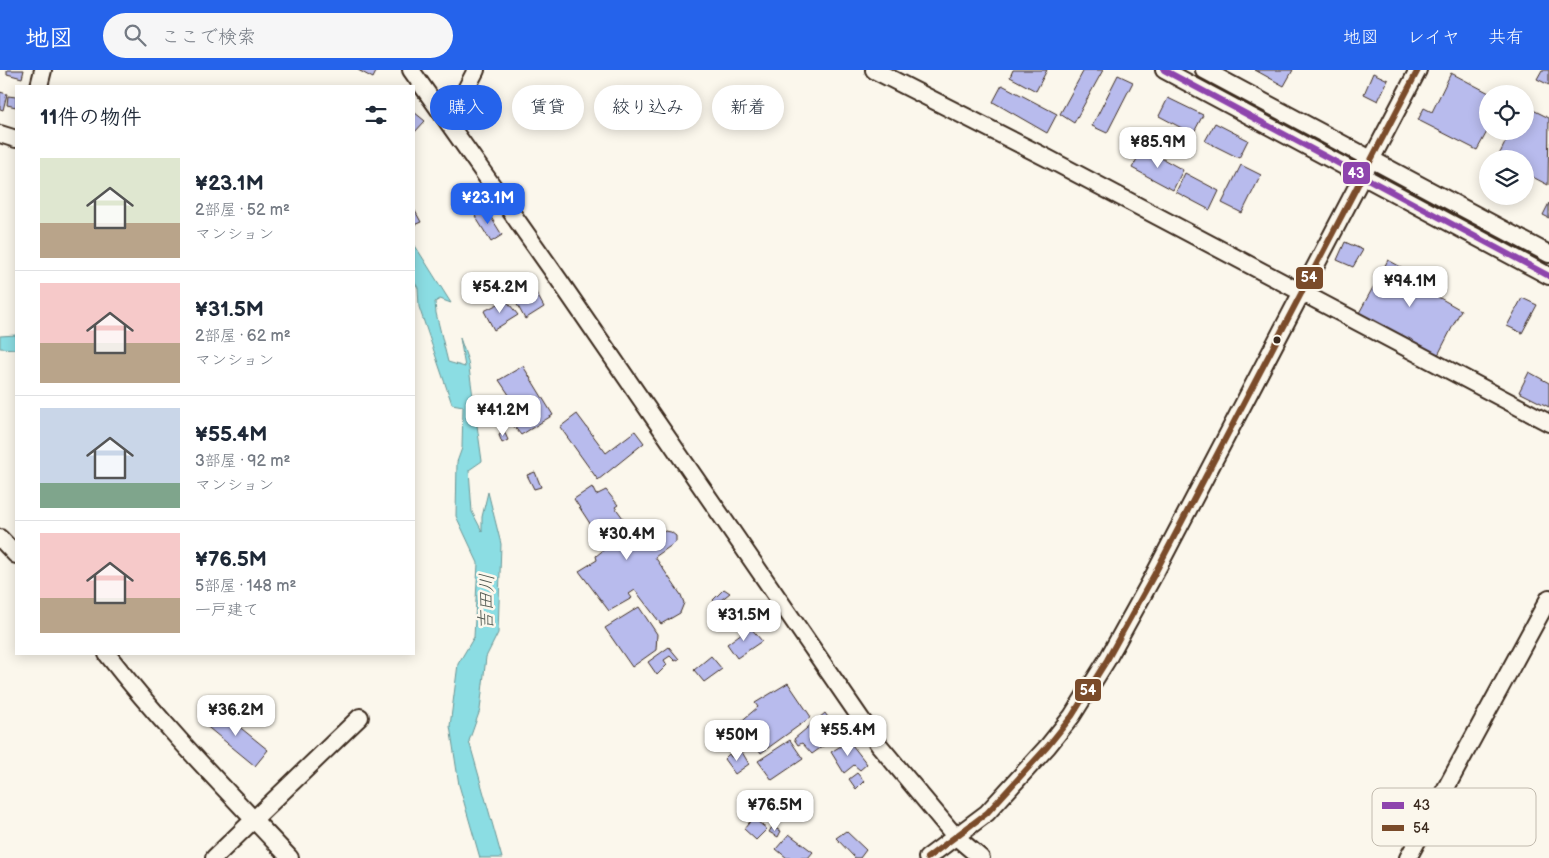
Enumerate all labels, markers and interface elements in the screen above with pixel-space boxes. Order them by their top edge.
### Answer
search box [103,13,453,58]
icon: search [121,21,149,49]
text: 地図 [25,24,73,53]
text: ここで検索 [161,26,256,49]
text: 地図 [1343,27,1379,48]
text: レイヤ [1407,27,1460,48]
text: 共有 [1488,27,1524,48]
chip: 購入 [430,85,502,130]
chip: 賃貸 [512,85,584,130]
chip: 絞り込み [594,85,702,130]
chip: 新着 [712,85,784,130]
map controls [1479,85,1534,205]
button: locate [1479,85,1534,140]
icon: filters [362,101,390,129]
text: 11件の物件 [40,105,142,130]
pin: ¥85.9M [1117,126,1199,169]
text: ¥85.9M [1130,133,1186,152]
button: layers [1479,150,1534,205]
line badge: 43 [1342,161,1371,185]
text: 43 [1348,165,1364,182]
text: ¥23.1M [195,171,264,196]
icon: home [80,178,140,238]
pin: ¥23.1M [447,182,529,225]
text: ¥23.1M [462,189,514,208]
text: 2部屋 · 52 m² [195,201,290,220]
text: マンション [195,225,274,244]
line badge: 54 [1295,266,1324,290]
pin: ¥94.1M [1369,266,1451,308]
text: 54 [1301,269,1318,286]
pin: ¥54.2M [459,272,541,314]
text: ¥94.1M [1384,272,1436,291]
text: ¥54.2M [472,278,528,297]
text: ¥31.5M [195,297,264,322]
icon: home [80,303,140,363]
text: 2部屋 · 62 m² [195,327,291,346]
unlabelled marker [1272,335,1282,345]
text: マンション [195,351,274,370]
pin: ¥41.2M [462,394,544,437]
text: ¥41.2M [477,401,529,420]
text: ¥55.4M [195,422,267,447]
icon: home [80,428,140,488]
text: 3部屋 · 92 m² [195,452,290,471]
text: マンション [195,476,274,495]
pin: ¥30.4M [586,518,668,561]
text: ¥30.4M [599,525,655,544]
text: ¥76.5M [195,547,267,572]
icon: home [80,553,140,613]
water label: 吉田川 [475,573,499,631]
text: 5部屋 · 148 m² [195,577,296,596]
pin: ¥31.5M [703,600,785,642]
text: 一戸建て [195,601,259,620]
text: ¥31.5M [718,606,770,625]
line badge: 54 [1074,678,1102,702]
text: 54 [1080,682,1097,699]
pin: ¥36.2M [195,694,277,737]
text: ¥36.2M [208,701,264,720]
pin: ¥55.4M [807,714,889,757]
pin: ¥50M [707,720,767,762]
text: ¥55.4M [820,721,876,740]
text: ¥50M [716,726,758,745]
legend [1372,788,1536,846]
pin: ¥76.5M [734,790,816,832]
text: ¥76.5M [748,796,802,815]
text: 43 [1413,797,1430,814]
text: 54 [1413,820,1430,837]

